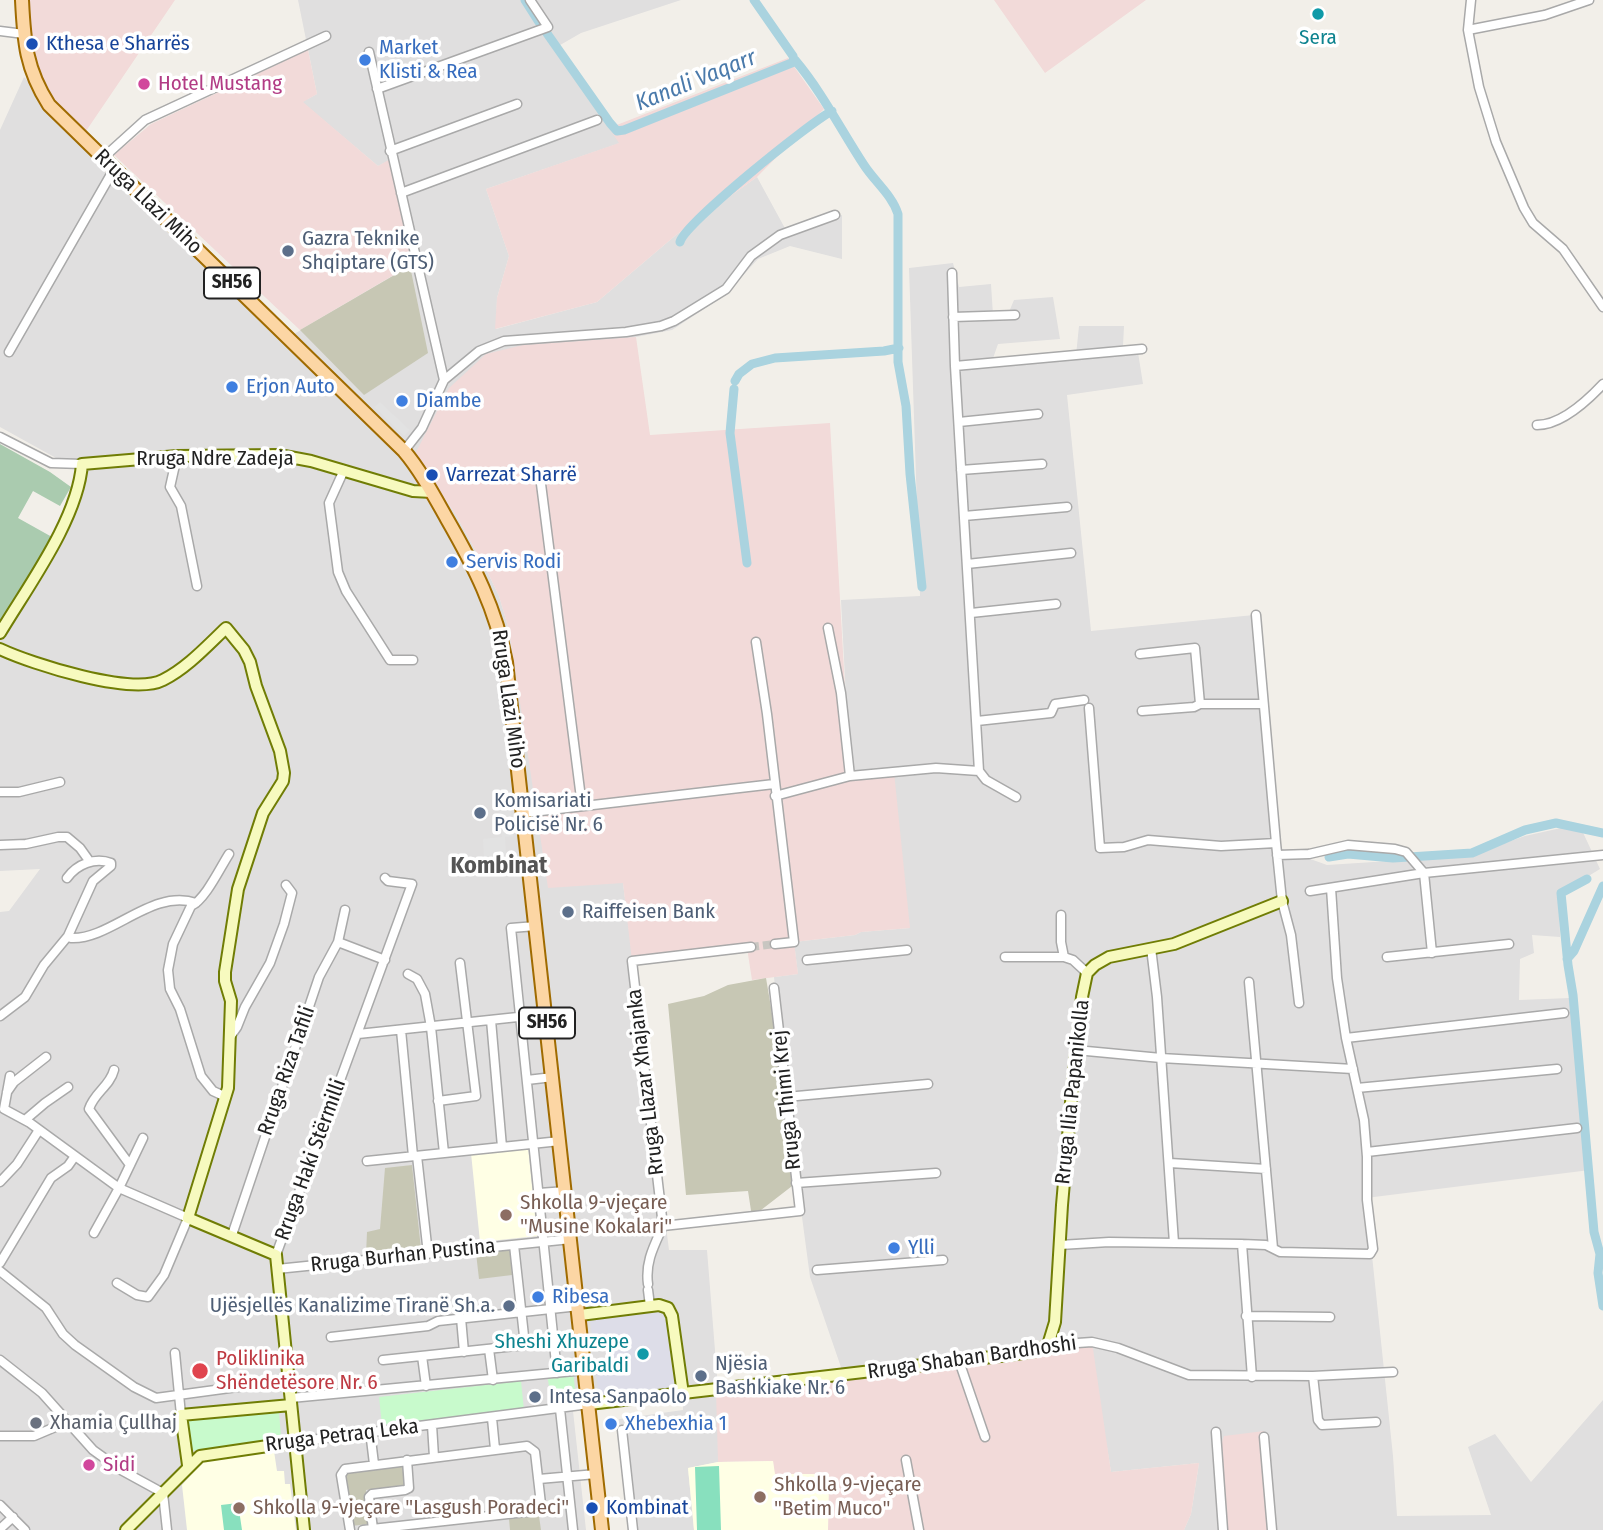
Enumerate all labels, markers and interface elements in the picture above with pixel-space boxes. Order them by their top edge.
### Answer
marker: Sera [1310,6,1326,22]
place label: Sera [1299,25,1337,51]
place label: Kthesa e Sharrës [46,31,190,57]
place label: Market Klisti & Rea [379,35,478,85]
marker: Kthesa e Sharrës [24,36,40,52]
water label: Kanali Vaqarr [632,44,760,118]
marker: Market Klisti & Rea [357,52,373,68]
place label: Hotel Mustang [158,71,282,97]
marker: Hotel Mustang [136,76,152,92]
street label: Rruga Llazi Miho [89,144,207,260]
place label: Gazra Teknike Shqiptare (GTS) [302,226,434,276]
marker: Gazra Teknike Shqiptare (GTS) [280,243,296,259]
road number: SH56 [204,268,260,298]
place label: Erjon Auto [246,374,335,400]
marker: Erjon Auto [224,379,240,395]
place label: Diambe [416,388,481,414]
marker: Diambe [394,393,410,409]
street label: Rruga Ndre Zadeja [136,446,294,472]
place label: Varrezat Sharrë [446,462,577,488]
marker: Varrezat Sharrë [424,467,440,483]
place label: Servis Rodi [466,549,561,575]
marker: Servis Rodi [444,554,460,570]
street label: Rruga Llazi Miho [486,628,530,770]
place label: Komisariati Policisë Nr. 6 [494,788,603,838]
marker: Komisariati Policisë Nr. 6 [472,805,488,821]
district label: Kombinat [451,852,547,880]
place label: Raiffeisen Bank [582,899,715,925]
marker: Raiffeisen Bank [560,904,576,920]
street label: Rruga Llazar Xhajanka [622,987,670,1177]
street label: Rruga Ilia Papanikolla [1051,998,1095,1186]
street label: Rruga Riza Tafili [253,1003,321,1139]
road number: SH56 [519,1007,575,1038]
street label: Rruga Thimi Krej [767,1029,807,1171]
street label: Rruga Haki Stërmilli [270,1076,352,1244]
place label: Shkolla 9-vjeçare "Musine Kokalari" [520,1190,672,1240]
marker: Shkolla 9-vjeçare "Musine Kokalari" [498,1207,514,1223]
street label: Rruga Burhan Pustina [309,1234,497,1278]
place label: Ylli [908,1235,935,1261]
marker: Ylli [886,1240,902,1256]
place label: Ribesa [552,1284,609,1310]
marker: Ribesa [530,1289,546,1305]
place label: Ujësjellës Kanalizime Tiranë Sh.a. [210,1293,495,1319]
marker: Ujësjellës Kanalizime Tiranë Sh.a. [501,1298,517,1314]
place label: Sheshi Xhuzepe Garibaldi [495,1329,629,1379]
street label: Rruga Shaban Bardhoshi [866,1331,1078,1385]
place label: Poliklinika Shëndetësore Nr. 6 [216,1346,378,1396]
marker: Sheshi Xhuzepe Garibaldi [635,1346,651,1362]
place label: Njësia Bashkiake Nr. 6 [715,1351,845,1401]
marker: Poliklinika Shëndetësore Nr. 6 [190,1361,210,1381]
marker: Njësia Bashkiake Nr. 6 [693,1368,709,1384]
place label: Intesa Sanpaolo [549,1384,687,1410]
marker: Intesa Sanpaolo [527,1389,543,1405]
place label: Xhamia Çullhaj [50,1410,177,1436]
place label: Xhebexhia 1 [625,1411,727,1437]
street label: Rruga Petraq Leka [264,1414,420,1458]
marker: Xhamia Çullhaj [28,1415,44,1431]
marker: Xhebexhia 1 [603,1416,619,1432]
place label: Sidi [103,1452,135,1478]
marker: Sidi [81,1457,97,1473]
place label: Shkolla 9-vjeçare "Betim Muco" [774,1472,921,1522]
marker: Shkolla 9-vjeçare "Betim Muco" [752,1489,768,1505]
place label: Shkolla 9-vjeçare "Lasgush Poradeci" [253,1495,569,1521]
place label: Kombinat [606,1495,689,1521]
marker: Shkolla 9-vjeçare "Lasgush Poradeci" [231,1500,247,1516]
marker: Kombinat [584,1500,600,1516]

